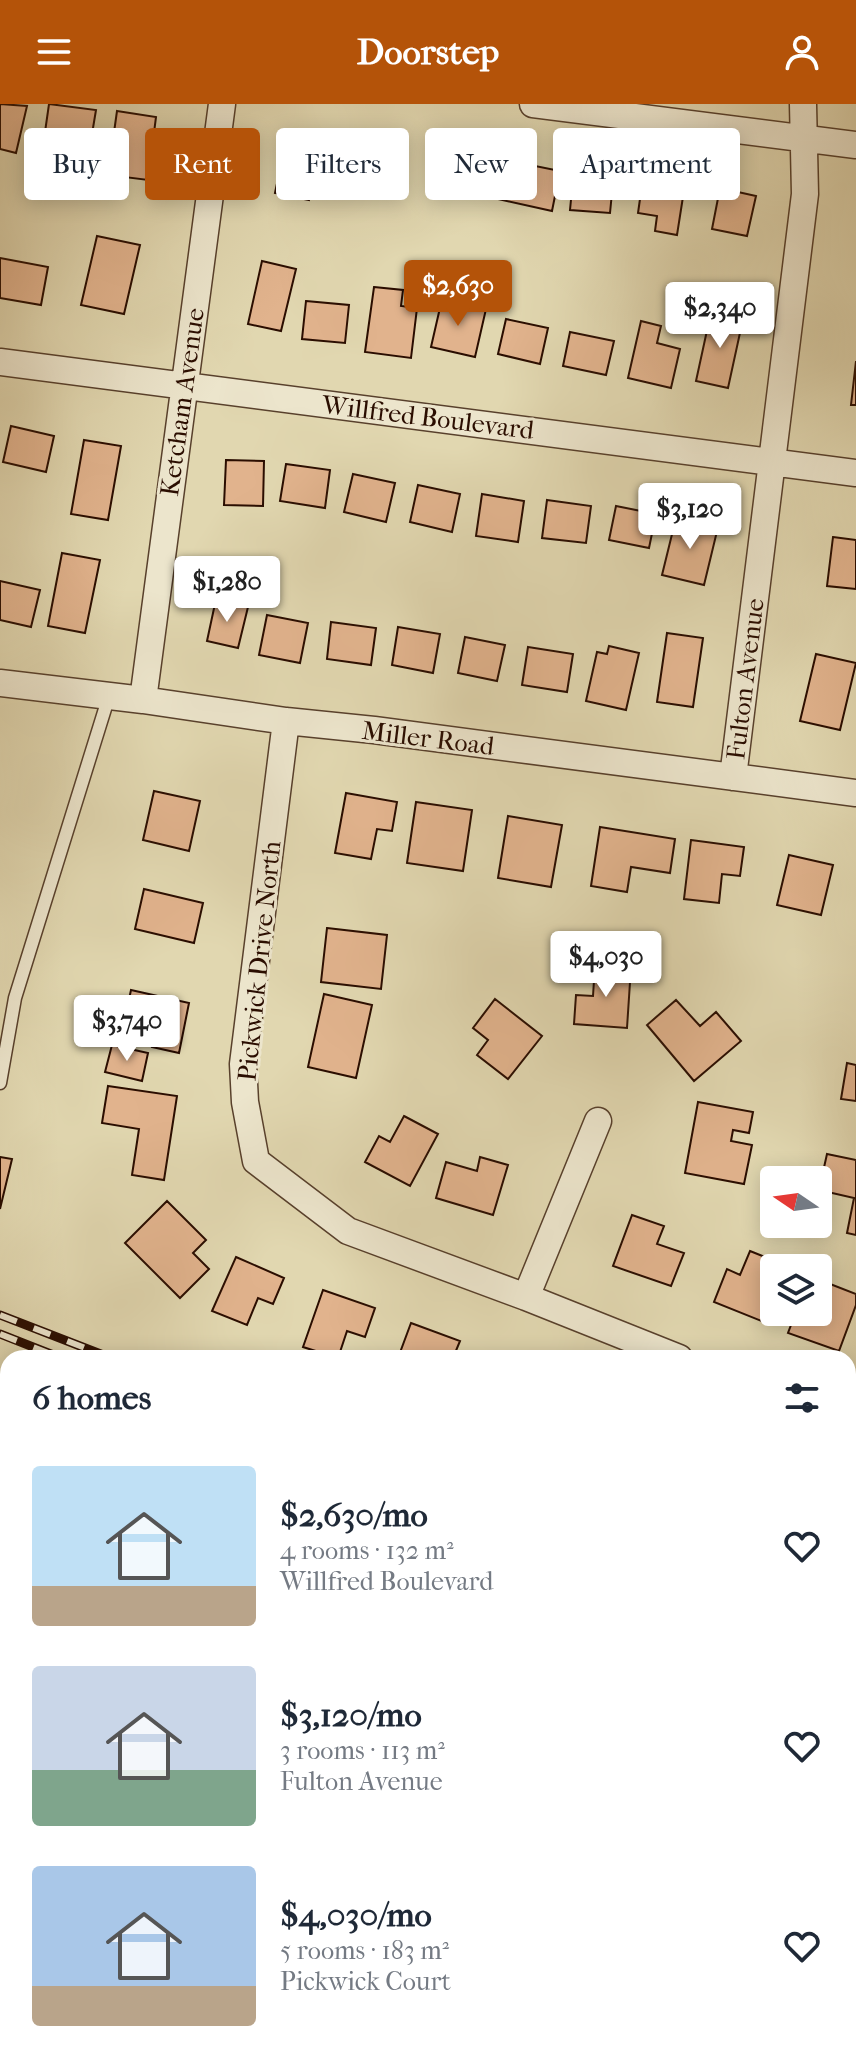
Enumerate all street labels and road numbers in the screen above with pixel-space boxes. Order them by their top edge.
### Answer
street label: Ketcham Avenue [154,306,211,498]
street label: Willfred Boulevard [319,389,537,446]
street label: Fulton Avenue [720,596,771,762]
street label: Miller Road [360,715,497,762]
street label: Pickwick Drive North [231,839,288,1083]

